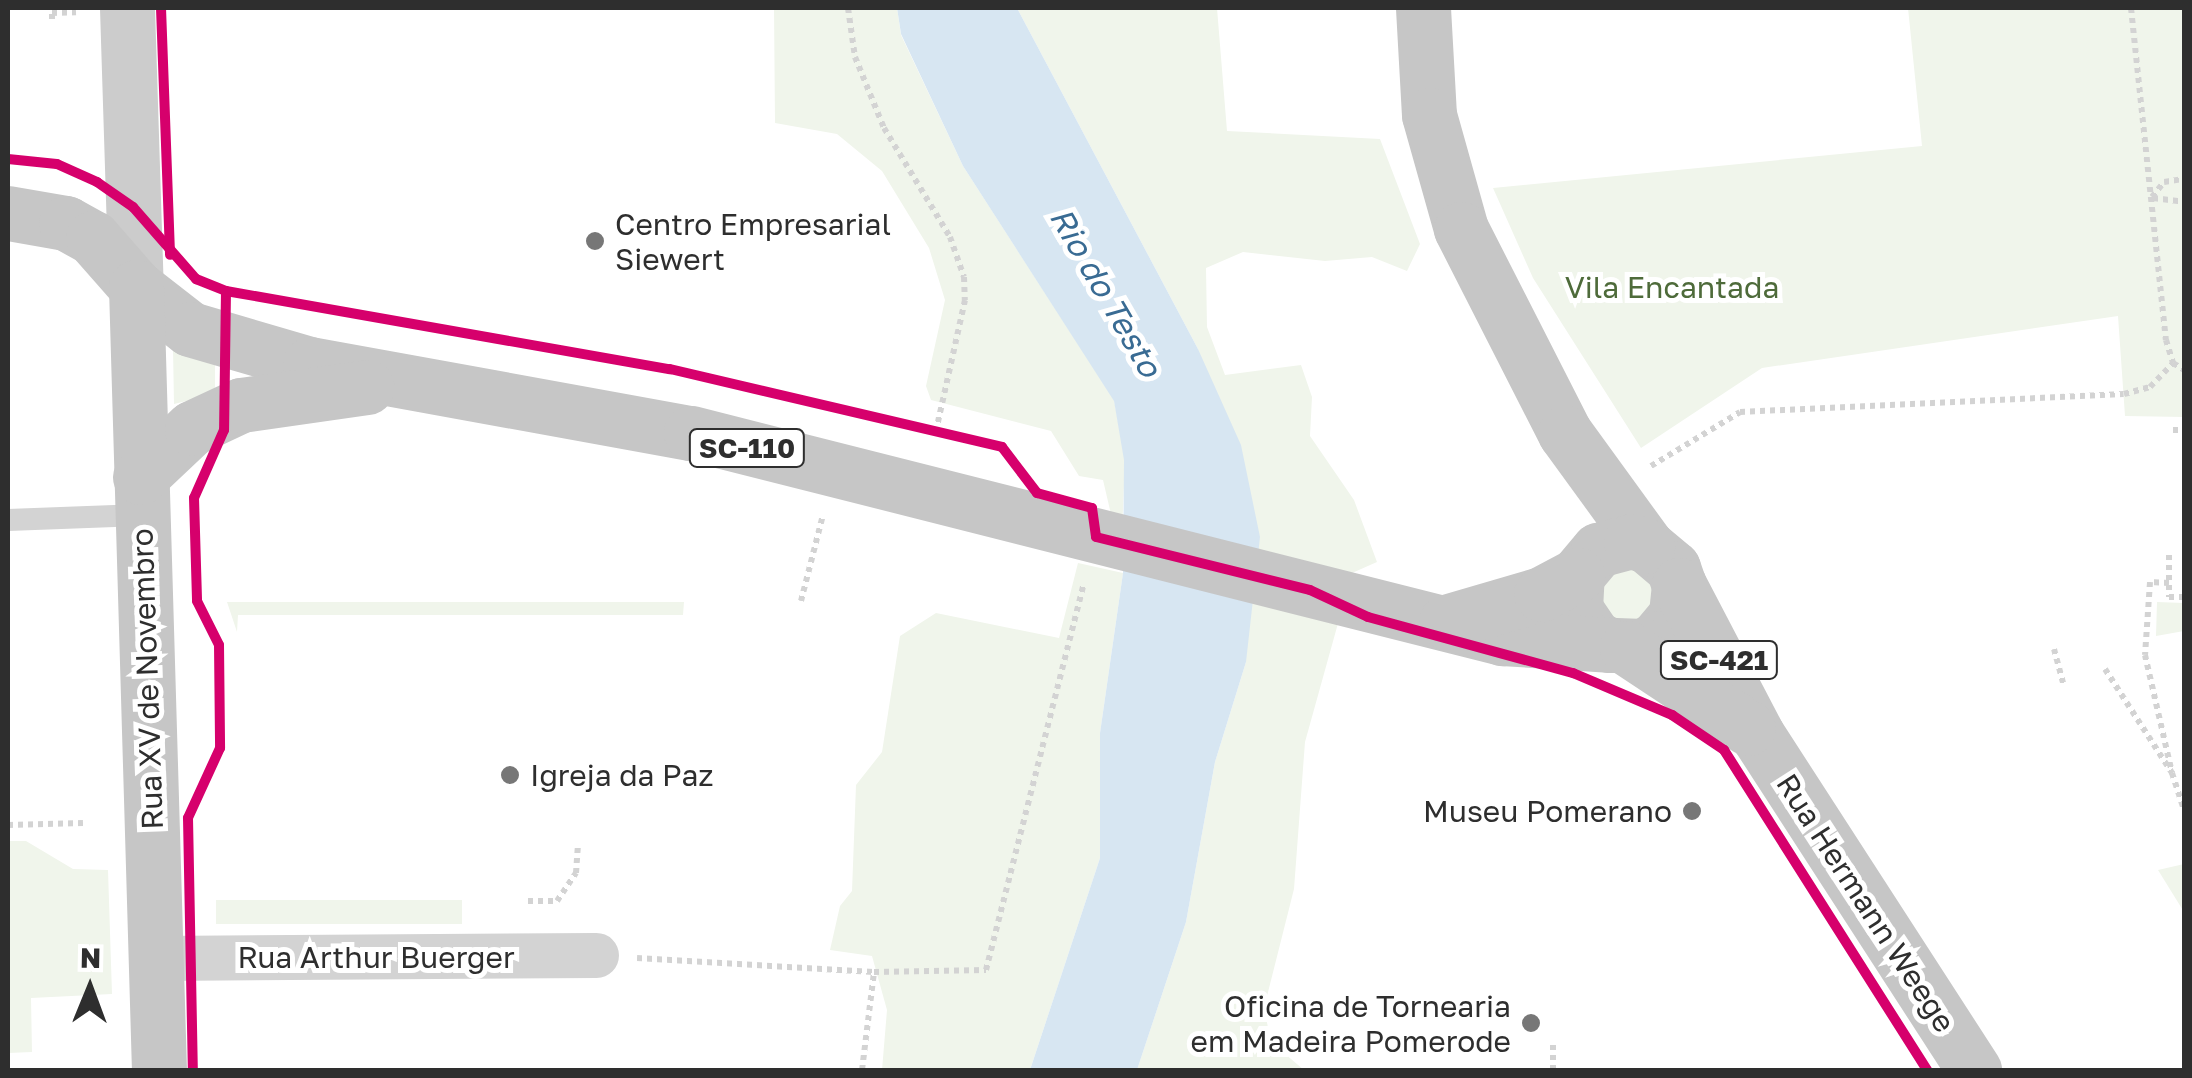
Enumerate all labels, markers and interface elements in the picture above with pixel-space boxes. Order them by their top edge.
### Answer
water label: Rio do Testo [1042,201,1170,383]
place label: Centro Empresarial Siewert [615,206,891,276]
marker: Centro Empresarial Siewert [584,230,606,252]
park label: Vila Encantada [1565,269,1779,305]
road number: SC-110 [687,425,807,471]
street label: Rua XV de Novembro [124,528,170,830]
road number: SC-421 [1659,637,1779,683]
place label: Igreja da Paz [530,757,714,793]
marker: Igreja da Paz [499,764,521,786]
street label: Rua Hermann Weege [1769,767,1963,1039]
place label: Museu Pomerano [1423,793,1672,829]
marker: Museu Pomerano [1681,800,1703,822]
north arrow [40,938,140,1038]
street label: Rua Arthur Buerger [237,939,515,975]
text: N [80,941,101,974]
place label: Oficina de Tornearia em Madeira Pomerode [1191,988,1511,1058]
marker: Oficina de Tornearia em Madeira Pomerode [1520,1012,1542,1034]

